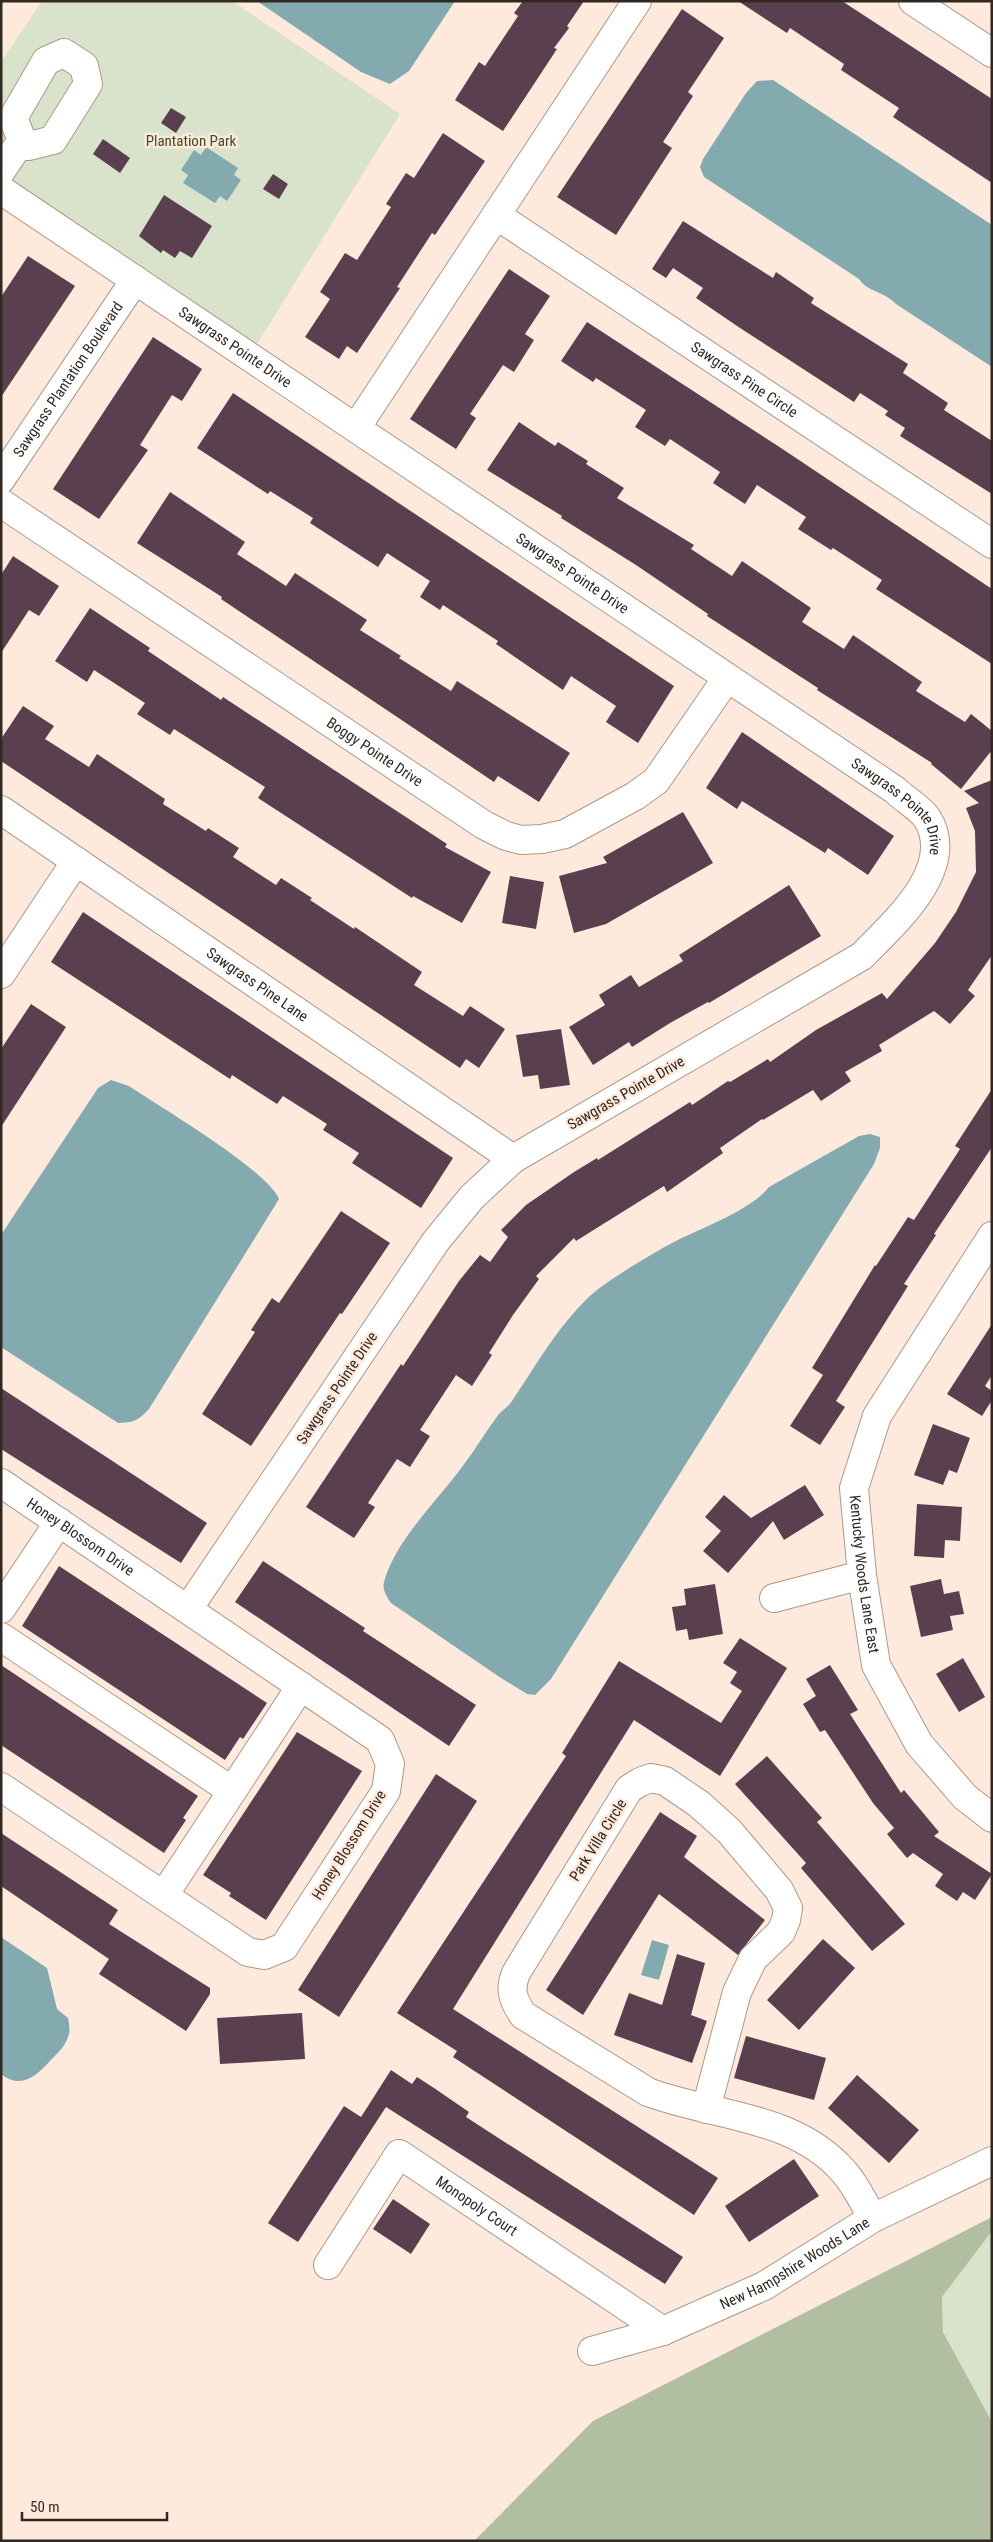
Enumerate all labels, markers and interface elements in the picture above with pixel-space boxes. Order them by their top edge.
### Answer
park label: Plantation Park [146,132,237,150]
street label: Sawgrass Plantation Boulevard [9,298,127,461]
street label: Sawgrass Pointe Drive [175,303,295,391]
street label: Sawgrass Pine Circle [688,338,801,422]
street label: Sawgrass Pointe Drive [512,529,632,618]
street label: Boggy Pointe Drive [323,714,426,791]
street label: Sawgrass Pointe Drive [848,754,944,856]
street label: Sawgrass Pine Lane [203,944,311,1026]
street label: Sawgrass Pointe Drive [564,1052,688,1134]
street label: Sawgrass Pointe Drive [293,1328,381,1448]
street label: Honey Blossom Drive [23,1494,138,1580]
street label: Kentucky Woods Lane East [846,1494,883,1655]
street label: Honey Blossom Drive [308,1787,390,1903]
street label: Park Villa Circle [566,1796,630,1884]
street label: Monopoly Court [432,2172,521,2240]
street label: New Hampshire Woods Lane [717,2213,873,2313]
scale bar [22,2490,168,2522]
text: 50 m [30,2498,60,2516]

